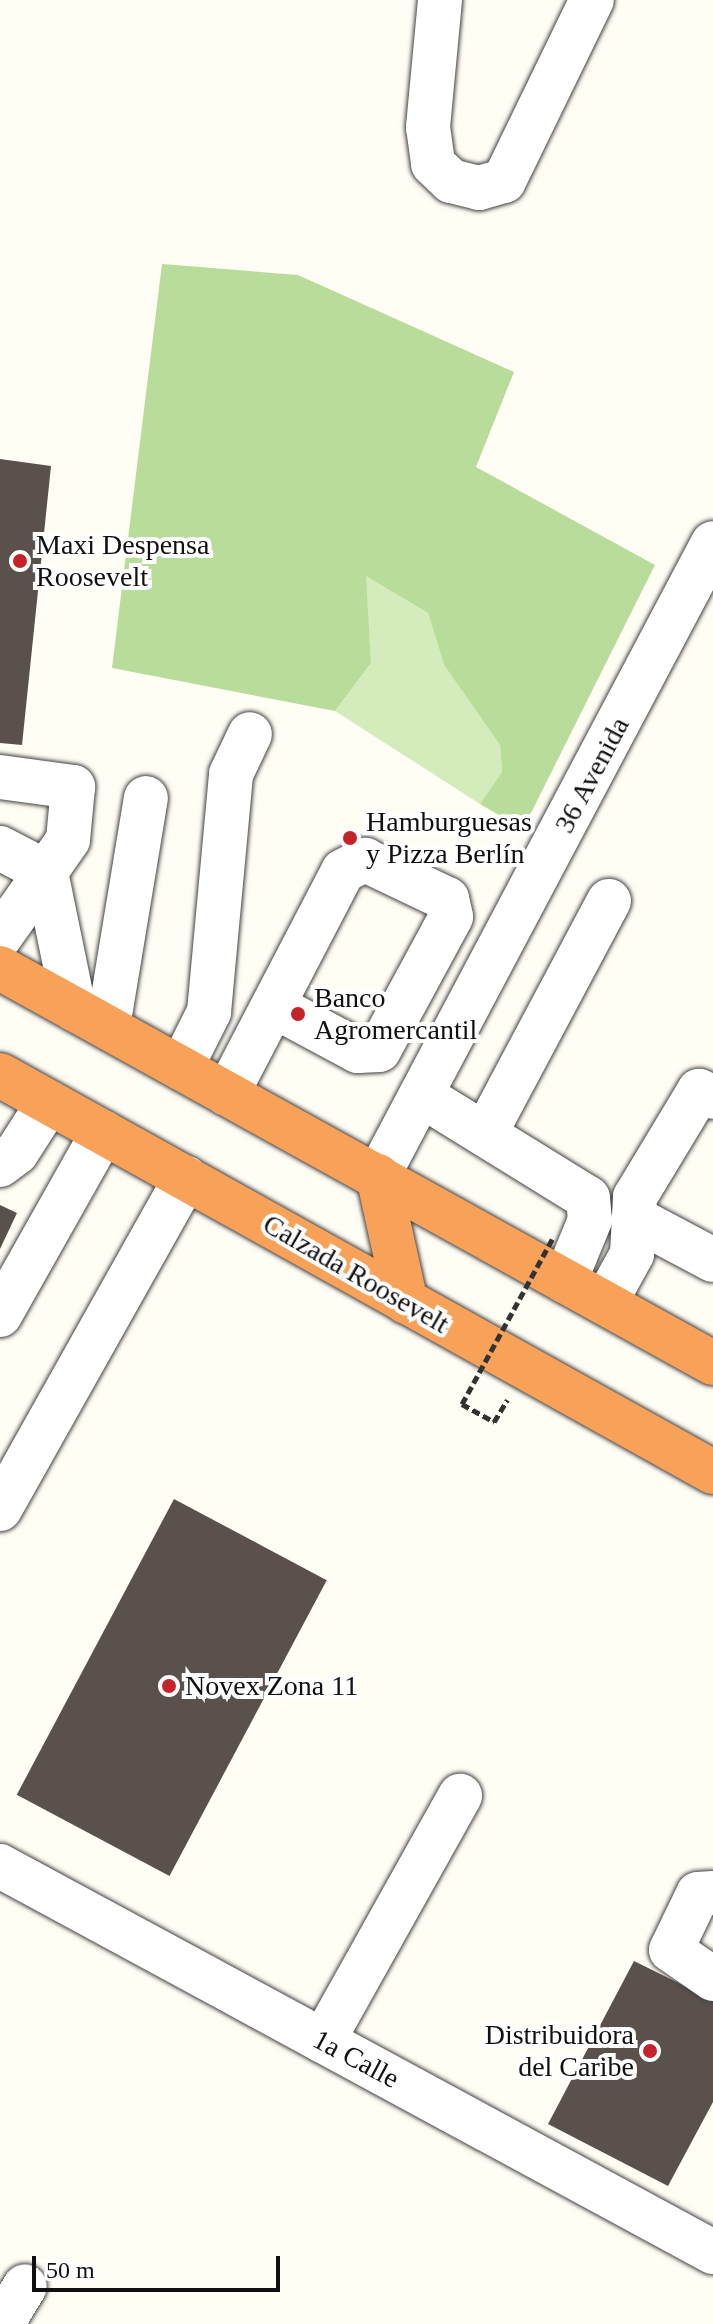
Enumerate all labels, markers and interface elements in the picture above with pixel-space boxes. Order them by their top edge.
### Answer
place label: Maxi Despensa Roosevelt [36,528,209,594]
marker: Maxi Despensa Roosevelt [11,552,29,570]
street label: 36 Avenida [547,711,637,839]
place label: Hamburguesas y Pizza Berlín [366,805,532,871]
marker: Hamburguesas y Pizza Berlín [341,829,359,847]
place label: Banco Agromercantil [314,981,477,1047]
marker: Banco Agromercantil [289,1005,307,1023]
street label: Calzada Roosevelt [257,1207,455,1341]
place label: Novex Zona 11 [185,1669,358,1703]
marker: Novex Zona 11 [160,1677,178,1695]
place label: Distribuidora del Caribe [485,2018,634,2084]
street label: 1a Calle [307,2022,405,2096]
marker: Distribuidora del Caribe [641,2042,659,2060]
scale bar [36,2240,284,2290]
text: 50 m [46,2257,95,2283]

